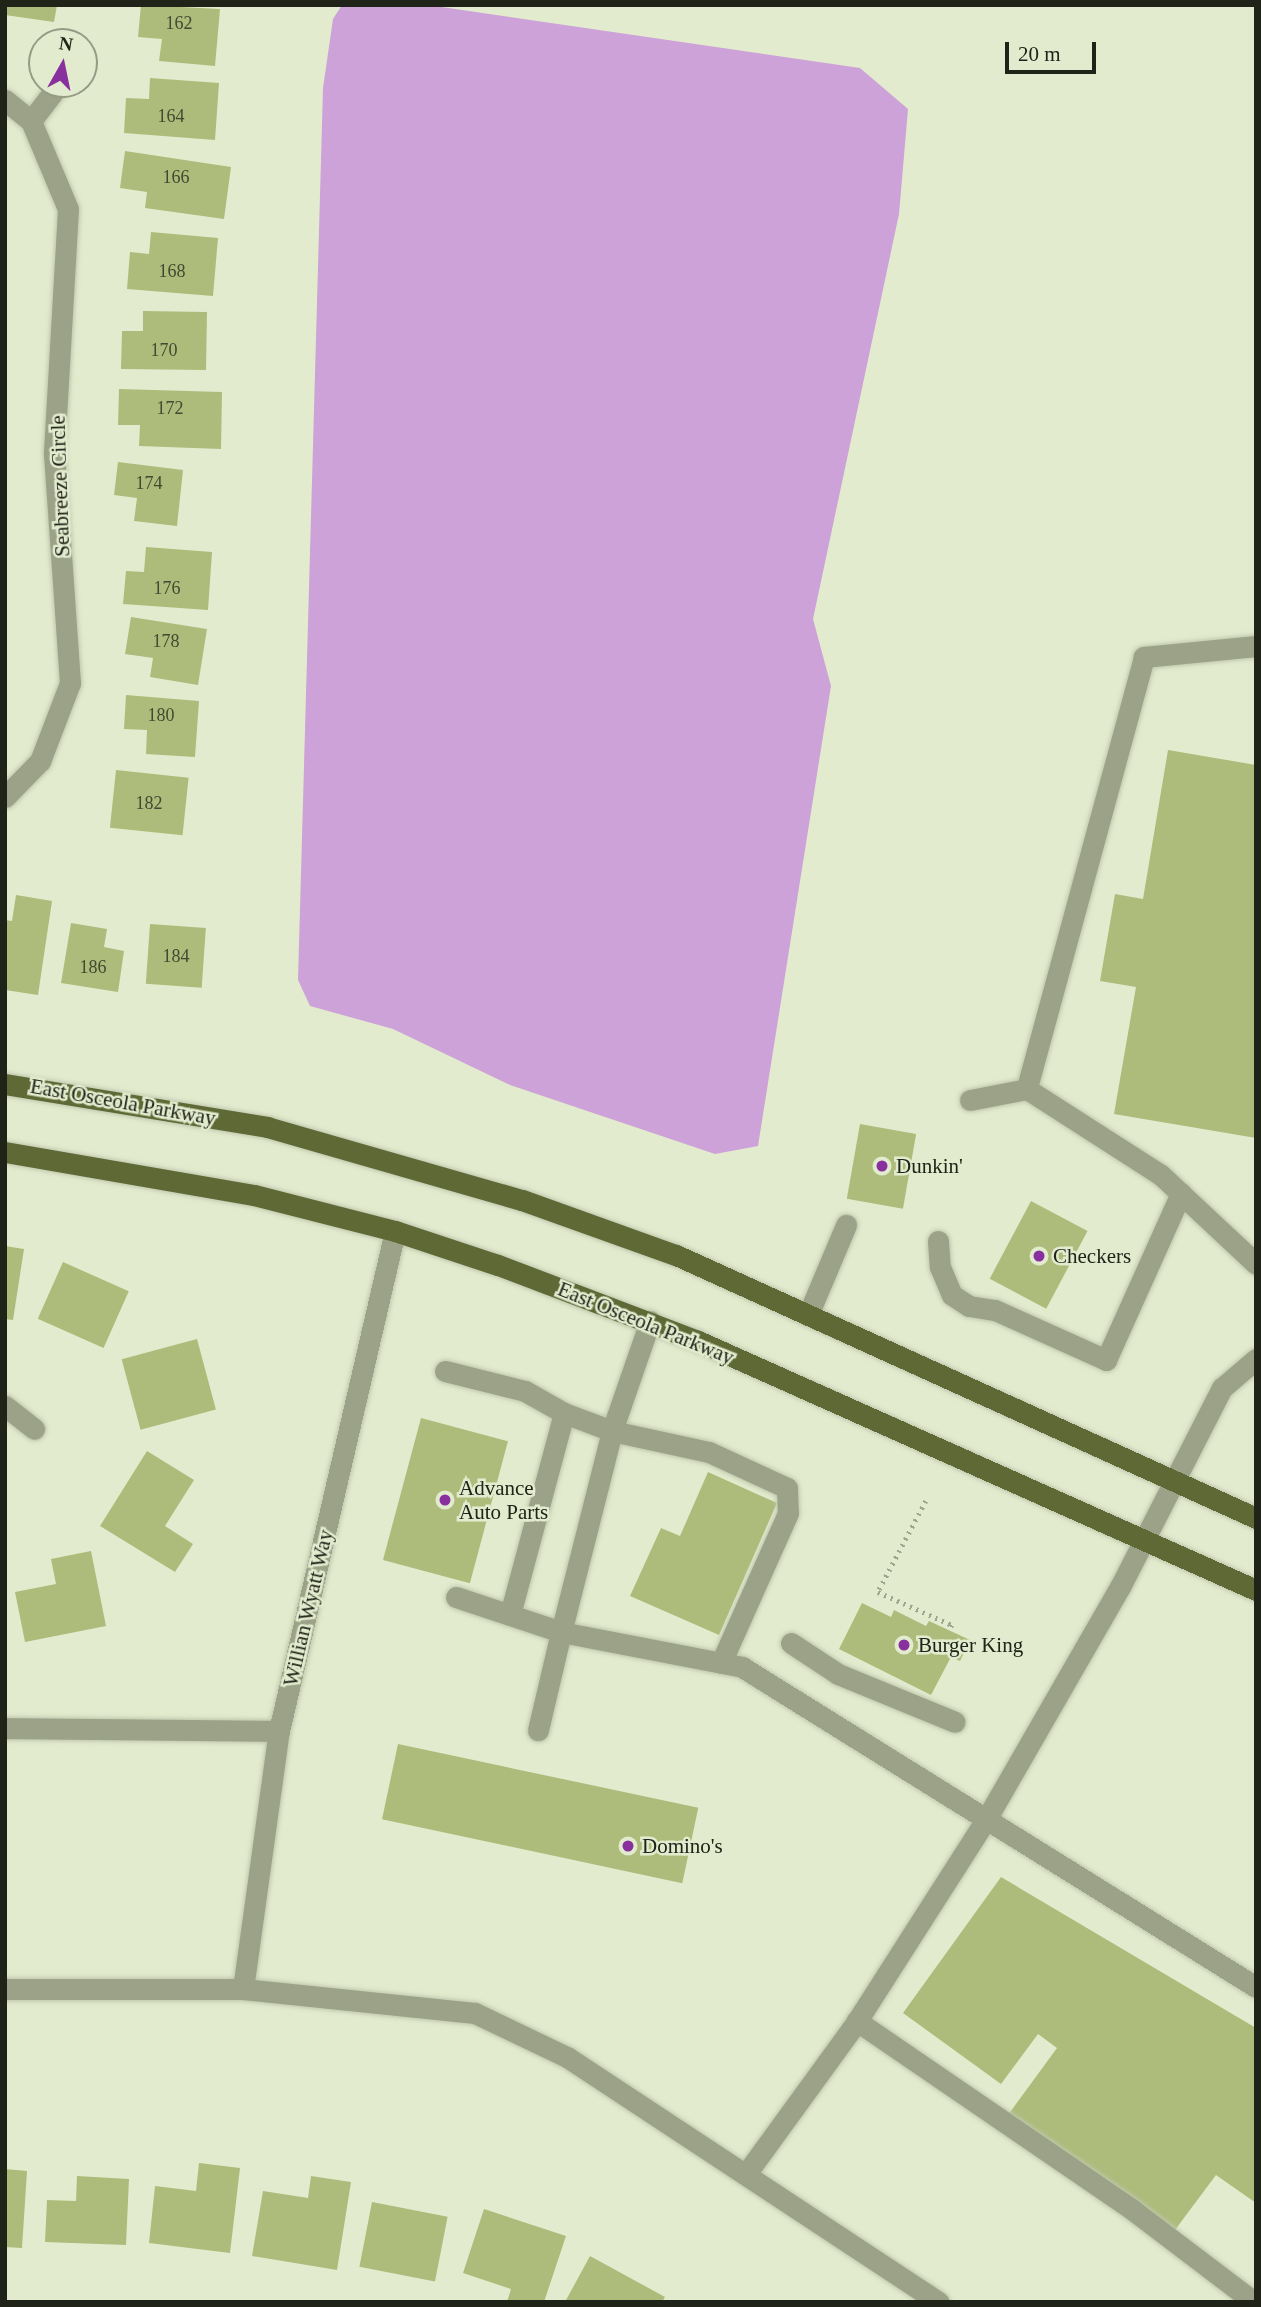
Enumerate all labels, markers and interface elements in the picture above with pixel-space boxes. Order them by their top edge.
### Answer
house number: 162 [166,12,192,34]
north arrow [28,28,98,98]
scale bar [1009,28,1100,72]
text: N [58,32,74,55]
text: 20 m [1018,42,1061,66]
house number: 164 [158,105,184,127]
house number: 166 [162,166,190,188]
house number: 168 [159,260,186,282]
house number: 170 [150,339,177,361]
house number: 172 [156,397,184,419]
street label: Seabreeze Circle [45,415,75,557]
house number: 174 [135,472,162,494]
house number: 176 [154,577,180,599]
house number: 178 [152,630,180,652]
house number: 180 [148,704,174,726]
house number: 182 [135,792,162,814]
house number: 184 [162,945,190,967]
house number: 186 [80,956,106,978]
street label: East Osceola Parkway [28,1073,218,1131]
place label: Dunkin' [896,1153,963,1179]
marker: Dunkin' [874,1158,890,1174]
place label: Checkers [1053,1243,1131,1269]
marker: Checkers [1031,1248,1047,1264]
street label: East Osceola Parkway [554,1276,738,1370]
place label: Advance Auto Parts [459,1475,548,1525]
marker: Advance Auto Parts [437,1492,453,1508]
street label: Willian Wyatt Way [278,1527,338,1689]
place label: Burger King [918,1632,1023,1658]
marker: Burger King [896,1637,912,1653]
place label: Domino's [642,1833,723,1859]
marker: Domino's [620,1838,636,1854]

